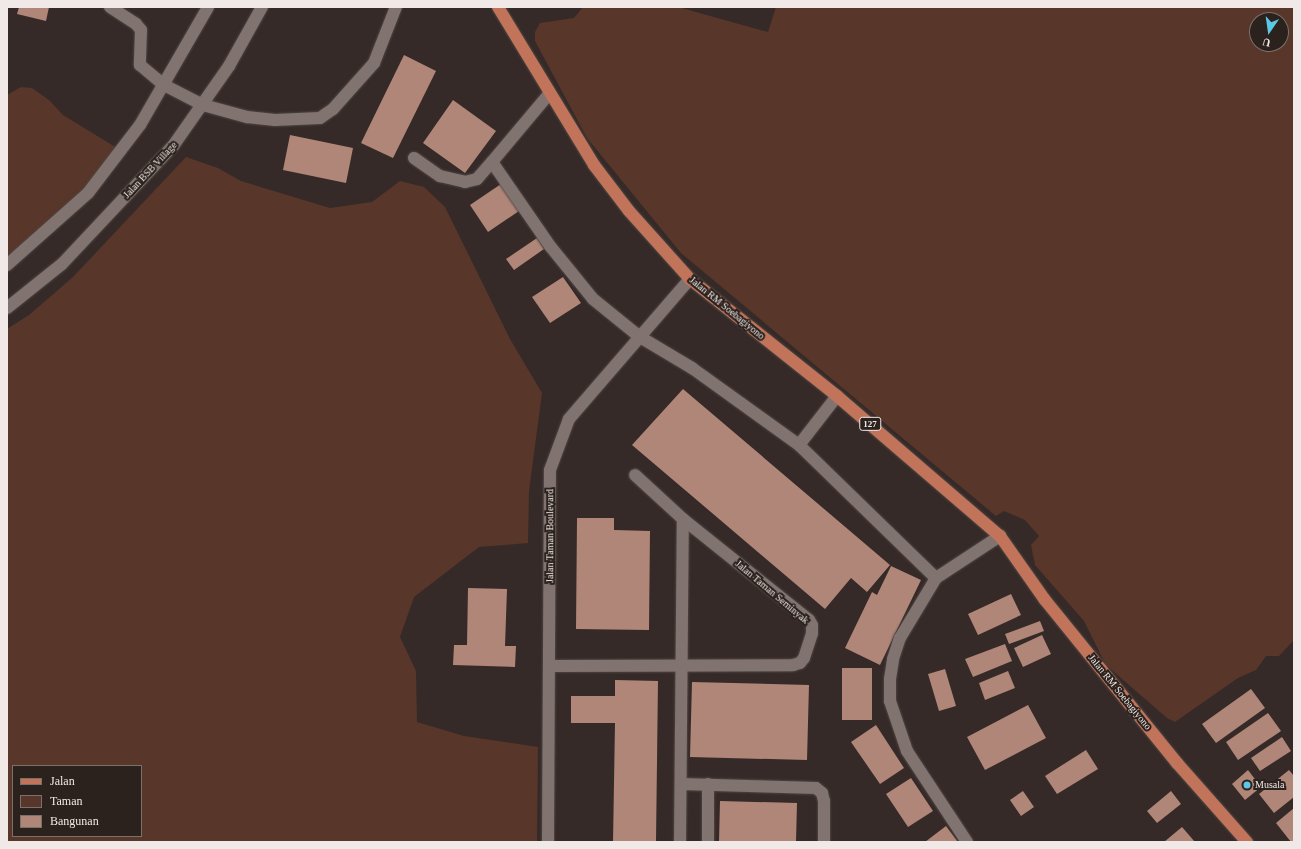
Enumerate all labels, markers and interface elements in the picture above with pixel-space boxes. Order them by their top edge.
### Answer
north arrow [1249,12,1289,52]
text: U [1261,36,1272,49]
street label: Jalan BSB Village [121,139,179,201]
street label: Jalan RM Soebagiyono [687,274,767,342]
road number: 127 [859,417,881,431]
street label: Jalan Taman Boulevard [544,489,556,583]
street label: Jalan Taman Seminyak [733,558,811,626]
street label: Jalan RM Soebagiyono [1086,652,1154,732]
legend [12,765,142,837]
text: Jalan [50,774,75,788]
place label: Musala [1255,779,1284,791]
marker: Musala [1242,780,1252,790]
text: Taman [50,794,82,808]
text: Bangunan [50,814,99,828]

